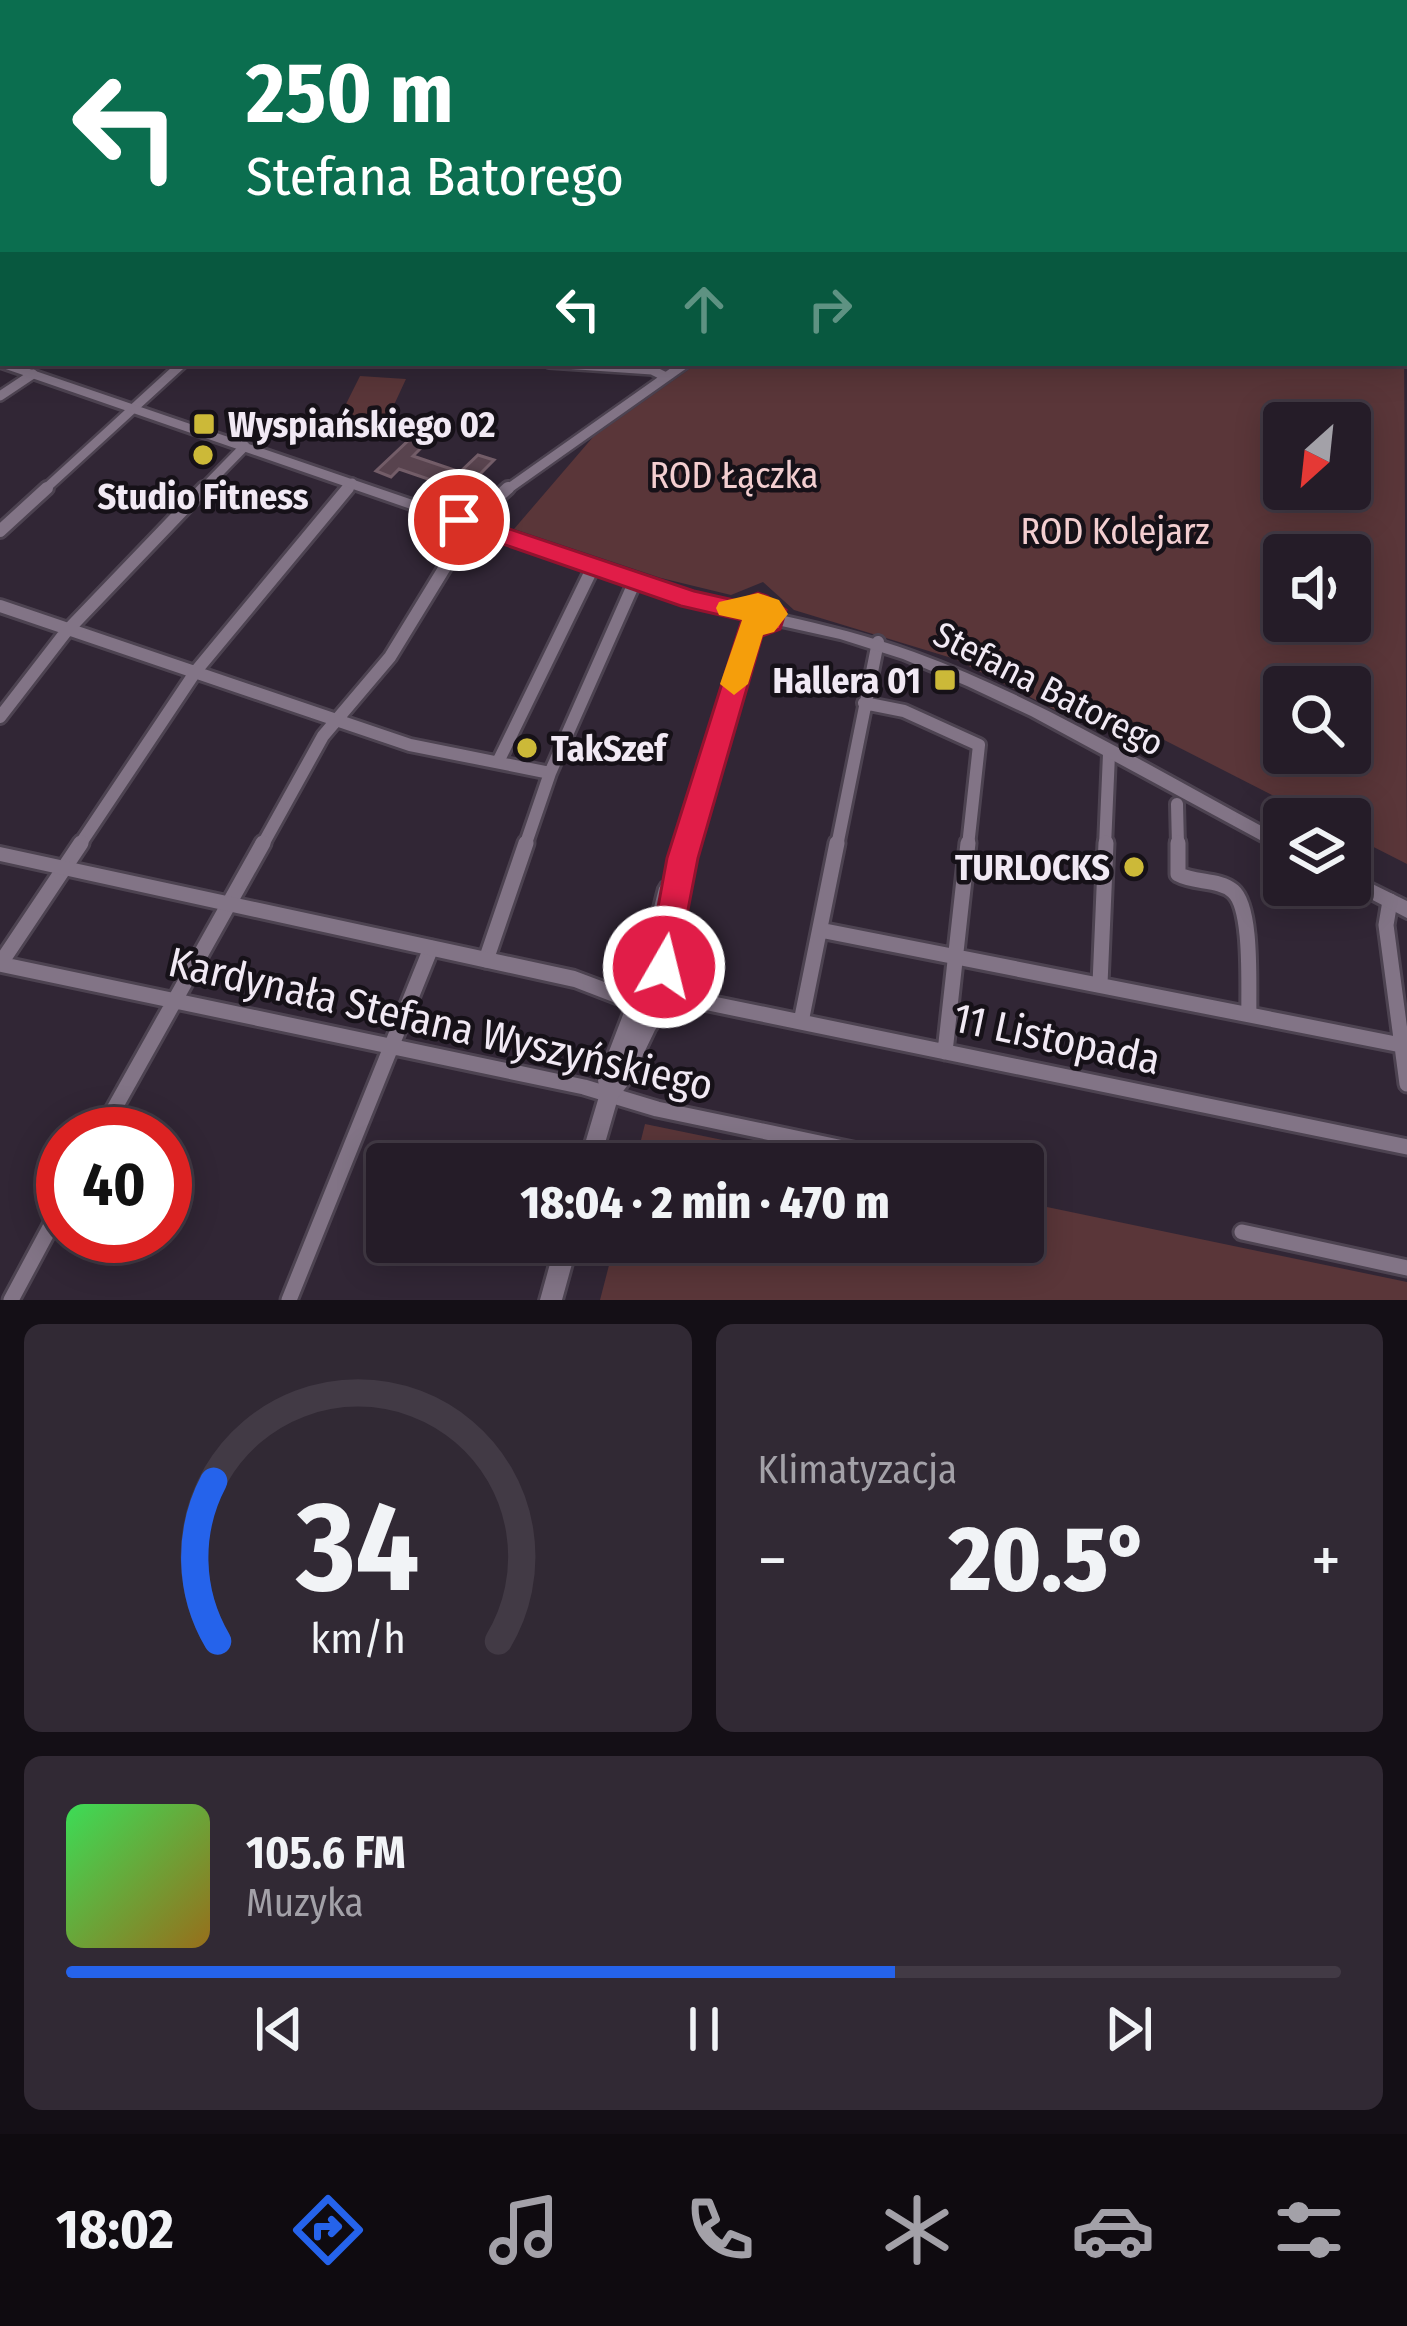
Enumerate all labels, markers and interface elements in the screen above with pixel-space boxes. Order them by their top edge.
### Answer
text: 250 m [246,43,454,144]
icon: left [48,48,204,204]
text: Stefana Batorego [246,145,624,209]
icon: left [545,276,611,342]
icon: ahead [671,276,737,342]
icon: right [797,276,863,342]
north arrow [1263,402,1371,510]
map controls [1263,402,1371,906]
place label: Wyspiańskiego 02 [228,403,495,447]
marker: Wyspiańskiego 02 [191,411,217,437]
marker: Studio Fitness [190,442,216,468]
park label: ROD Łączka [650,454,818,498]
pin [408,469,510,571]
place label: Studio Fitness [97,475,309,519]
icon: arrive [426,487,492,553]
park label: ROD Kolejarz [1020,510,1210,554]
button: sound [1263,534,1371,642]
street label: Stefana Batorego [926,612,1171,766]
place label: Hallera 01 [772,659,921,703]
button: search [1263,666,1371,774]
marker: Hallera 01 [932,667,958,693]
place label: TakSzef [551,727,669,771]
marker: TakSzef [514,735,540,761]
button: layers [1263,798,1371,906]
place label: TURLOCKS [955,846,1110,890]
marker: TURLOCKS [1121,854,1147,880]
position arrow [601,904,727,1030]
street label: Kardynała Stefana Wyszyńskiego [164,937,718,1111]
street label: 11 Listopada [949,993,1165,1085]
speed limit sign: 40 [36,1107,192,1263]
text: 18:04 · 2 min · 470 m [521,1176,889,1230]
text: Klimatyzacja [758,1447,957,1493]
text: 34 [295,1473,419,1623]
text: 20.5° [949,1506,1149,1614]
text: − [758,1521,787,1600]
text: + [1311,1521,1341,1600]
text: km/h [310,1613,406,1664]
text: 105.6 FM [246,1826,406,1880]
text: Muzyka [246,1880,364,1926]
icon: previous [246,1996,312,2062]
icon: pause [671,1996,737,2062]
icon: next [1096,1996,1162,2062]
icon: directions [286,2188,370,2272]
icon: music [482,2188,566,2272]
icon: phone [678,2188,762,2272]
icon: climate [875,2188,959,2272]
icon: car [1071,2188,1155,2272]
icon: filters [1267,2188,1351,2272]
text: 18:02 [56,2198,174,2262]

